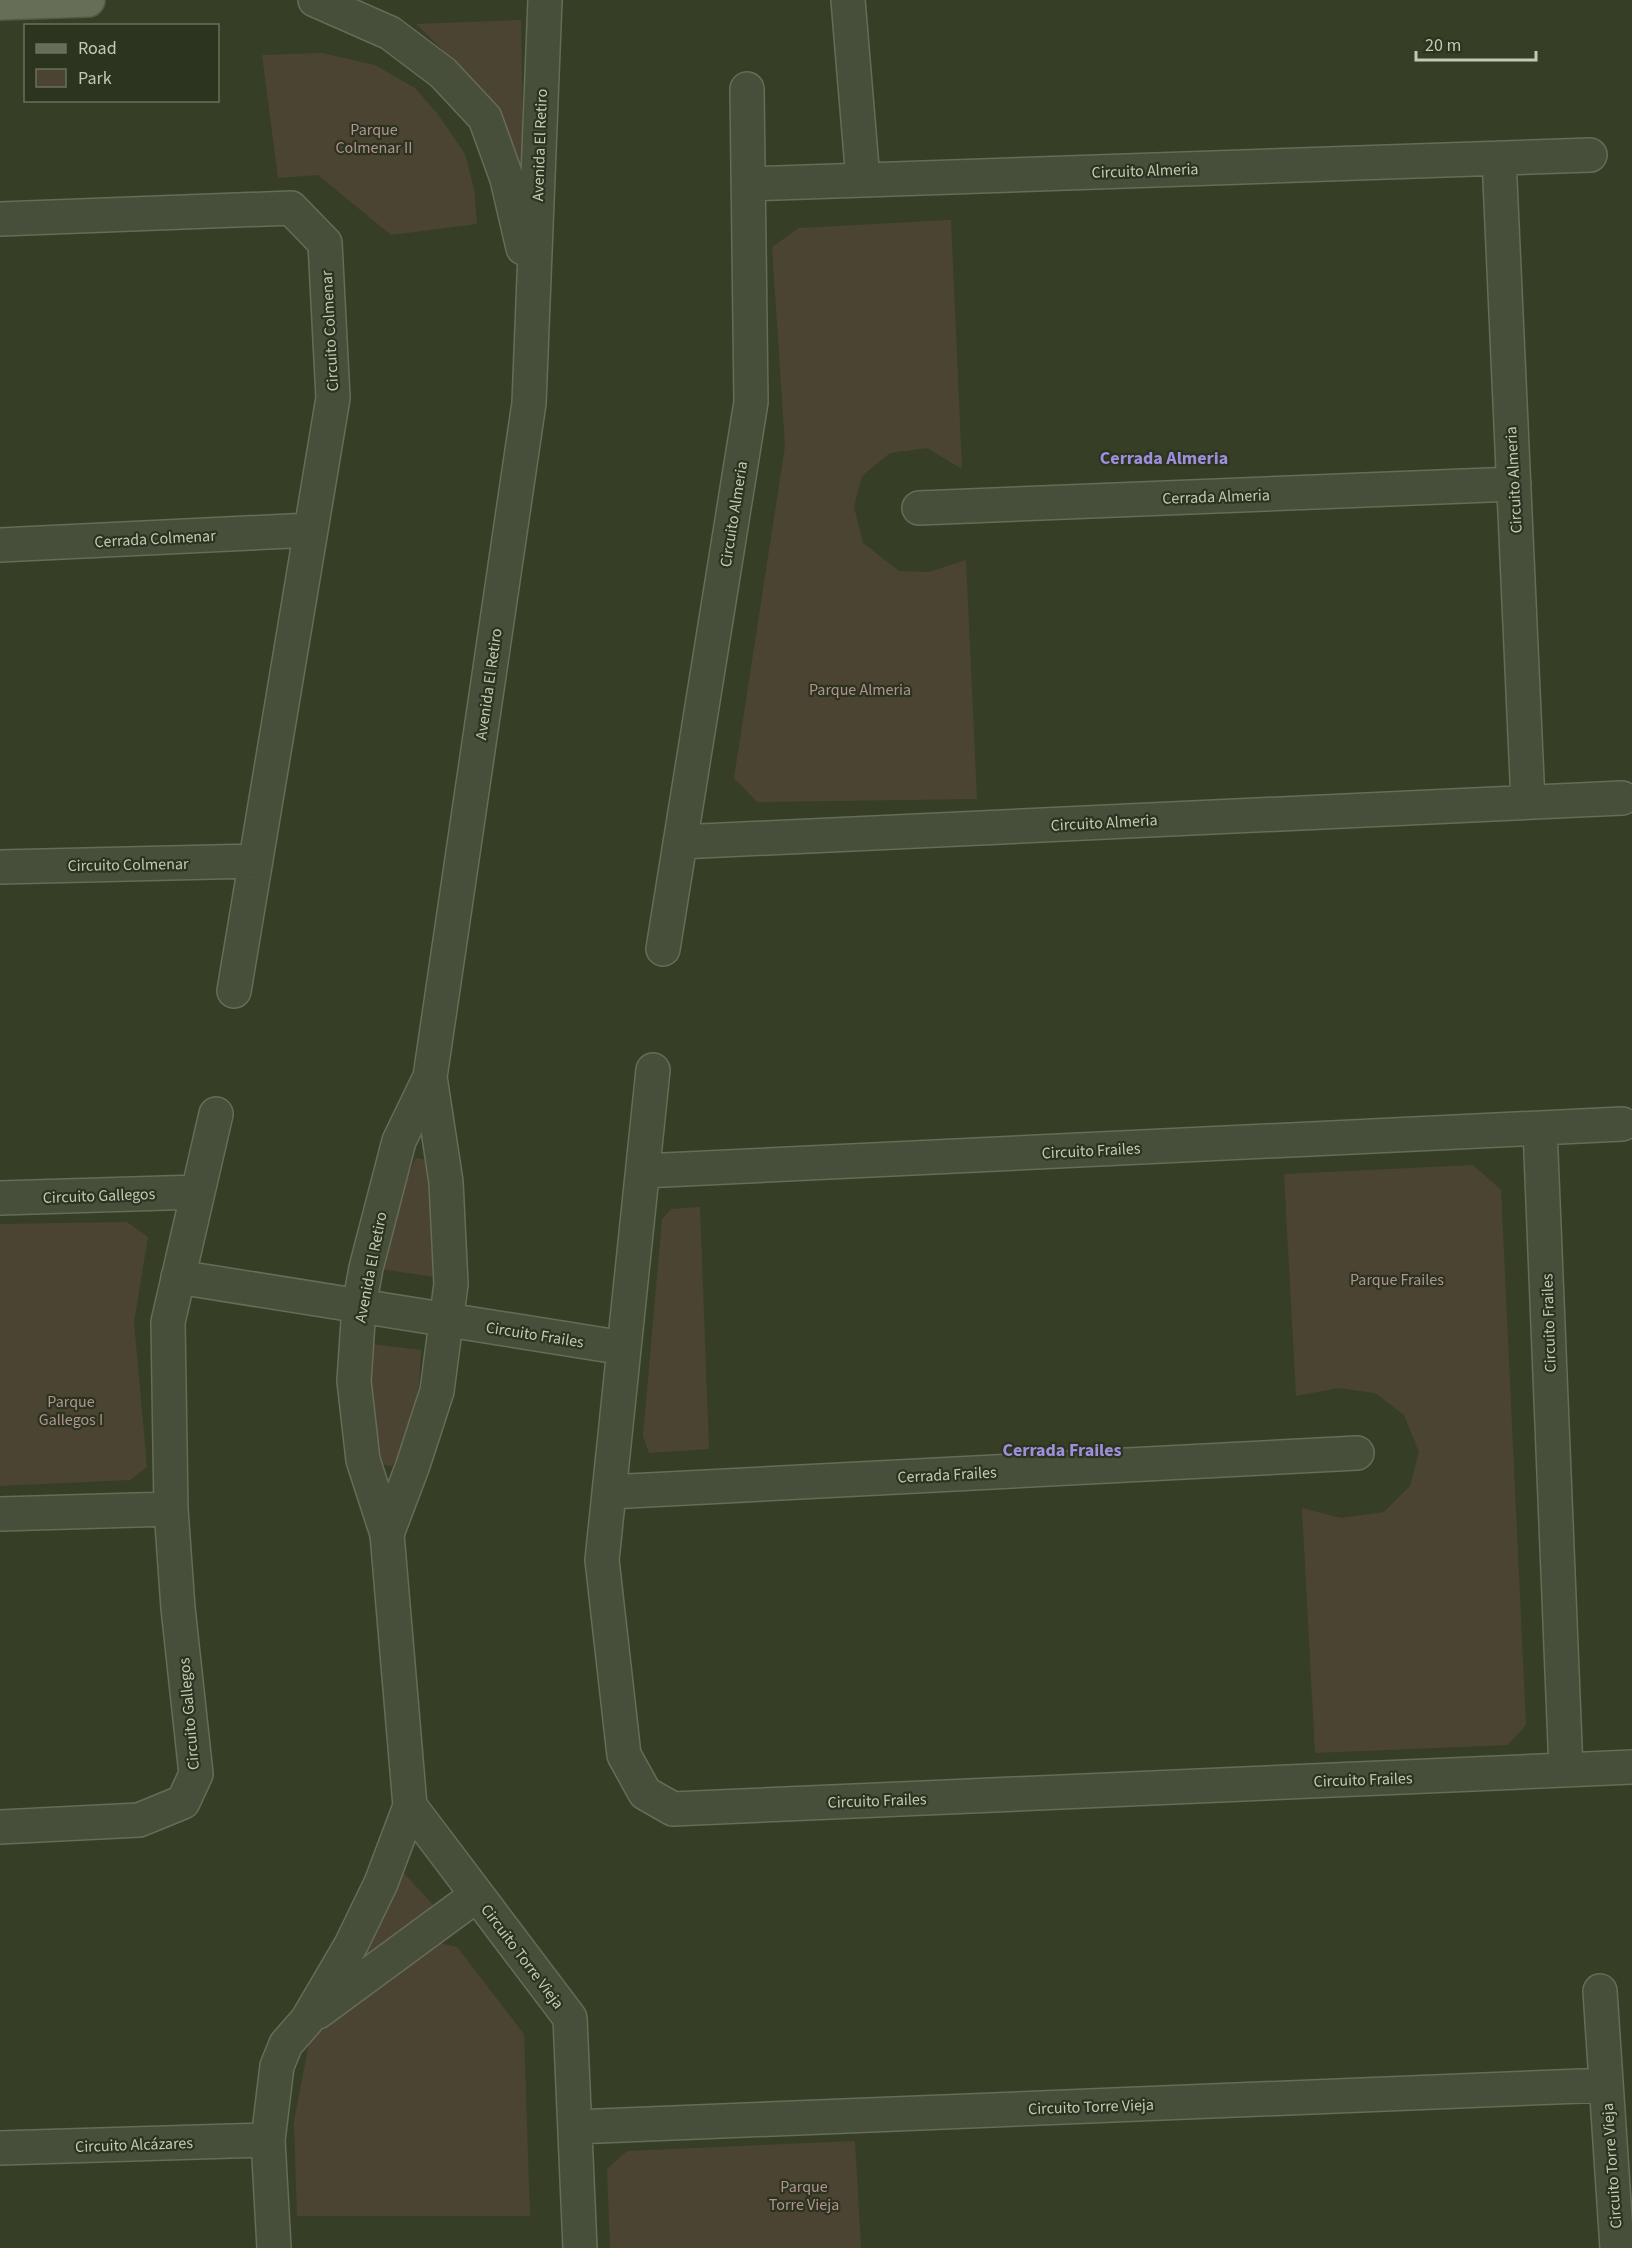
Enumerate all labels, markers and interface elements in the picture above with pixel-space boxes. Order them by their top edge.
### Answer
legend [24,24,219,102]
scale bar [1416,24,1536,62]
text: 20 m [1425,33,1461,58]
text: Road [78,36,117,61]
text: Park [78,66,112,91]
street label: Avenida El Retiro [527,88,553,202]
park label: Parque Colmenar II [335,119,413,159]
street label: Circuito Almeria [1091,158,1199,184]
street label: Circuito Colmenar [316,270,344,392]
street label: Circuito Almeria [1500,426,1528,534]
district label: Cerrada Almeria [1100,446,1228,471]
street label: Circuito Almeria [715,460,753,569]
street label: Cerrada Almeria [1162,484,1270,510]
street label: Cerrada Colmenar [94,525,217,553]
street label: Avenida El Retiro [470,627,508,741]
park label: Parque Almeria [809,679,911,701]
street label: Circuito Almeria [1050,809,1158,837]
street label: Circuito Colmenar [67,853,189,877]
street label: Circuito Frailes [1041,1137,1141,1165]
street label: Circuito Gallegos [42,1183,156,1209]
street label: Avenida El Retiro [349,1210,393,1325]
park label: Parque Frailes [1350,1269,1444,1291]
street label: Circuito Frailes [1536,1273,1562,1373]
street label: Circuito Frailes [484,1316,586,1354]
park label: Parque Gallegos I [39,1391,103,1431]
district label: Cerrada Frailes [1002,1438,1122,1463]
street label: Cerrada Frailes [897,1461,998,1489]
street label: Circuito Gallegos [173,1657,205,1771]
street label: Circuito Frailes [1313,1767,1413,1793]
street label: Circuito Frailes [827,1788,927,1814]
street label: Circuito Torre Vieja [476,1900,569,2013]
street label: Circuito Torre Vieja [1028,2094,1154,2120]
street label: Circuito Torre Vieja [1597,2102,1627,2229]
street label: Circuito Alcázares [75,2132,194,2158]
park label: Parque Torre Vieja [769,2176,839,2216]

